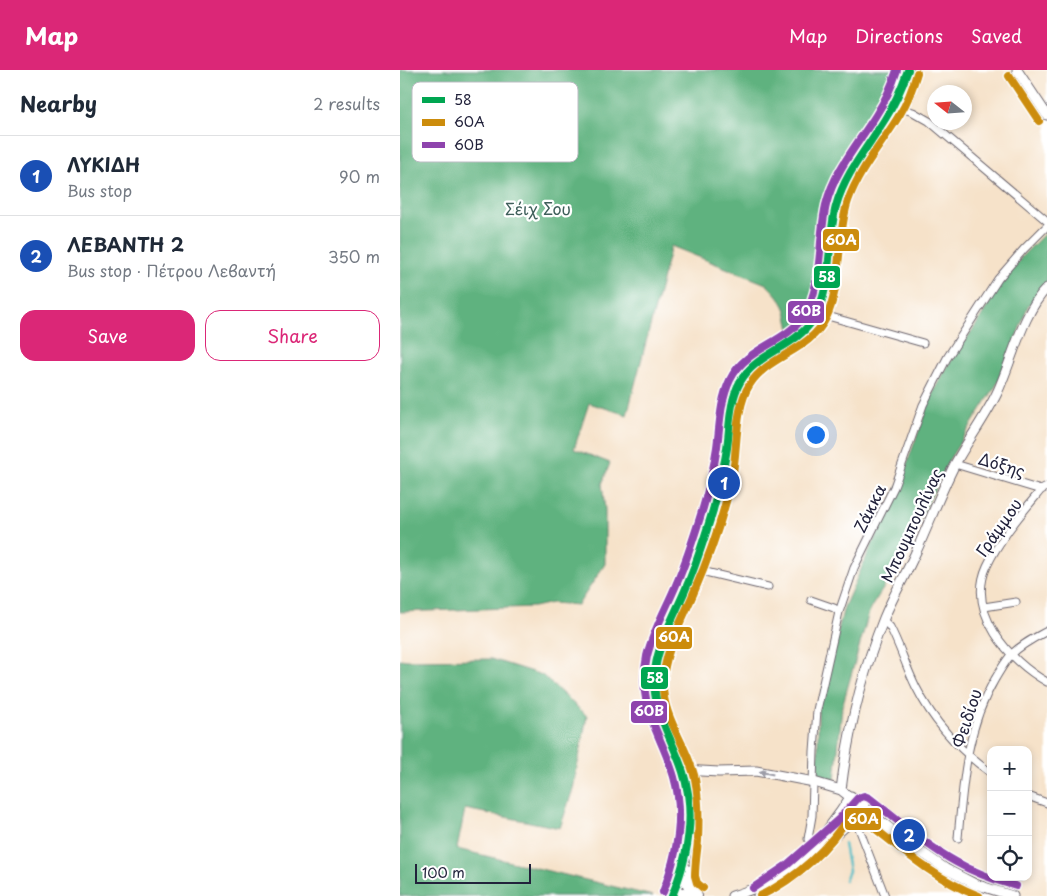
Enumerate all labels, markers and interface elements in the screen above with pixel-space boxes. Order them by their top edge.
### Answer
text: Map [25,17,78,53]
text: Map [789,22,827,49]
text: Directions [855,22,943,49]
text: Saved [971,22,1022,49]
legend [412,82,578,162]
north arrow [927,85,972,130]
text: Nearby [20,87,97,119]
text: 58 [454,89,472,110]
text: 2 results [313,91,380,115]
text: 60Α [454,111,485,132]
text: 60Β [454,134,484,155]
text: ΛΥΚΙΔΗ [67,150,140,178]
text: 1 [32,164,40,188]
text: 90 m [339,164,380,188]
text: Bus stop [67,178,132,202]
park label: Σέιχ Σου [505,196,571,220]
line badge: 60Α [822,228,860,252]
text: 60Α [825,229,857,250]
text: ΛΕΒΑΝΤΗ 2 [67,230,184,258]
text: 2 [30,244,42,268]
text: 350 m [328,244,380,268]
text: Bus stop · Πέτρου Λεβαντή [67,258,276,282]
line badge: 58 [813,265,841,289]
text: 58 [818,266,836,287]
line badge: 60Β [787,300,825,324]
text: 60Β [791,300,821,321]
button: Save [20,310,195,361]
button: Share [205,310,380,361]
your location [803,422,829,448]
street label: Δόξης [976,446,1028,482]
pin: 1 [708,464,740,502]
street label: Μπουμπουλίνας [874,464,948,586]
street label: Ζάκκα [847,479,891,536]
street label: Γράμμου [969,493,1027,561]
line badge: 60Α [655,626,693,650]
text: 60Α [658,626,690,647]
line badge: 58 [640,666,669,690]
text: 58 [646,667,664,688]
street label: Φειδίου [945,685,987,751]
line badge: 60Β [630,700,668,724]
text: 60Β [634,700,664,721]
map controls [987,746,1032,881]
button: + [987,746,1032,791]
one-way arrow [757,769,773,777]
button: − [987,791,1032,836]
line badge: 60Α [844,807,882,831]
text: 60Α [847,808,879,829]
pin: 2 [893,816,925,854]
button: locate [987,836,1032,881]
scale bar [415,861,531,884]
text: 100 m [422,862,465,883]

